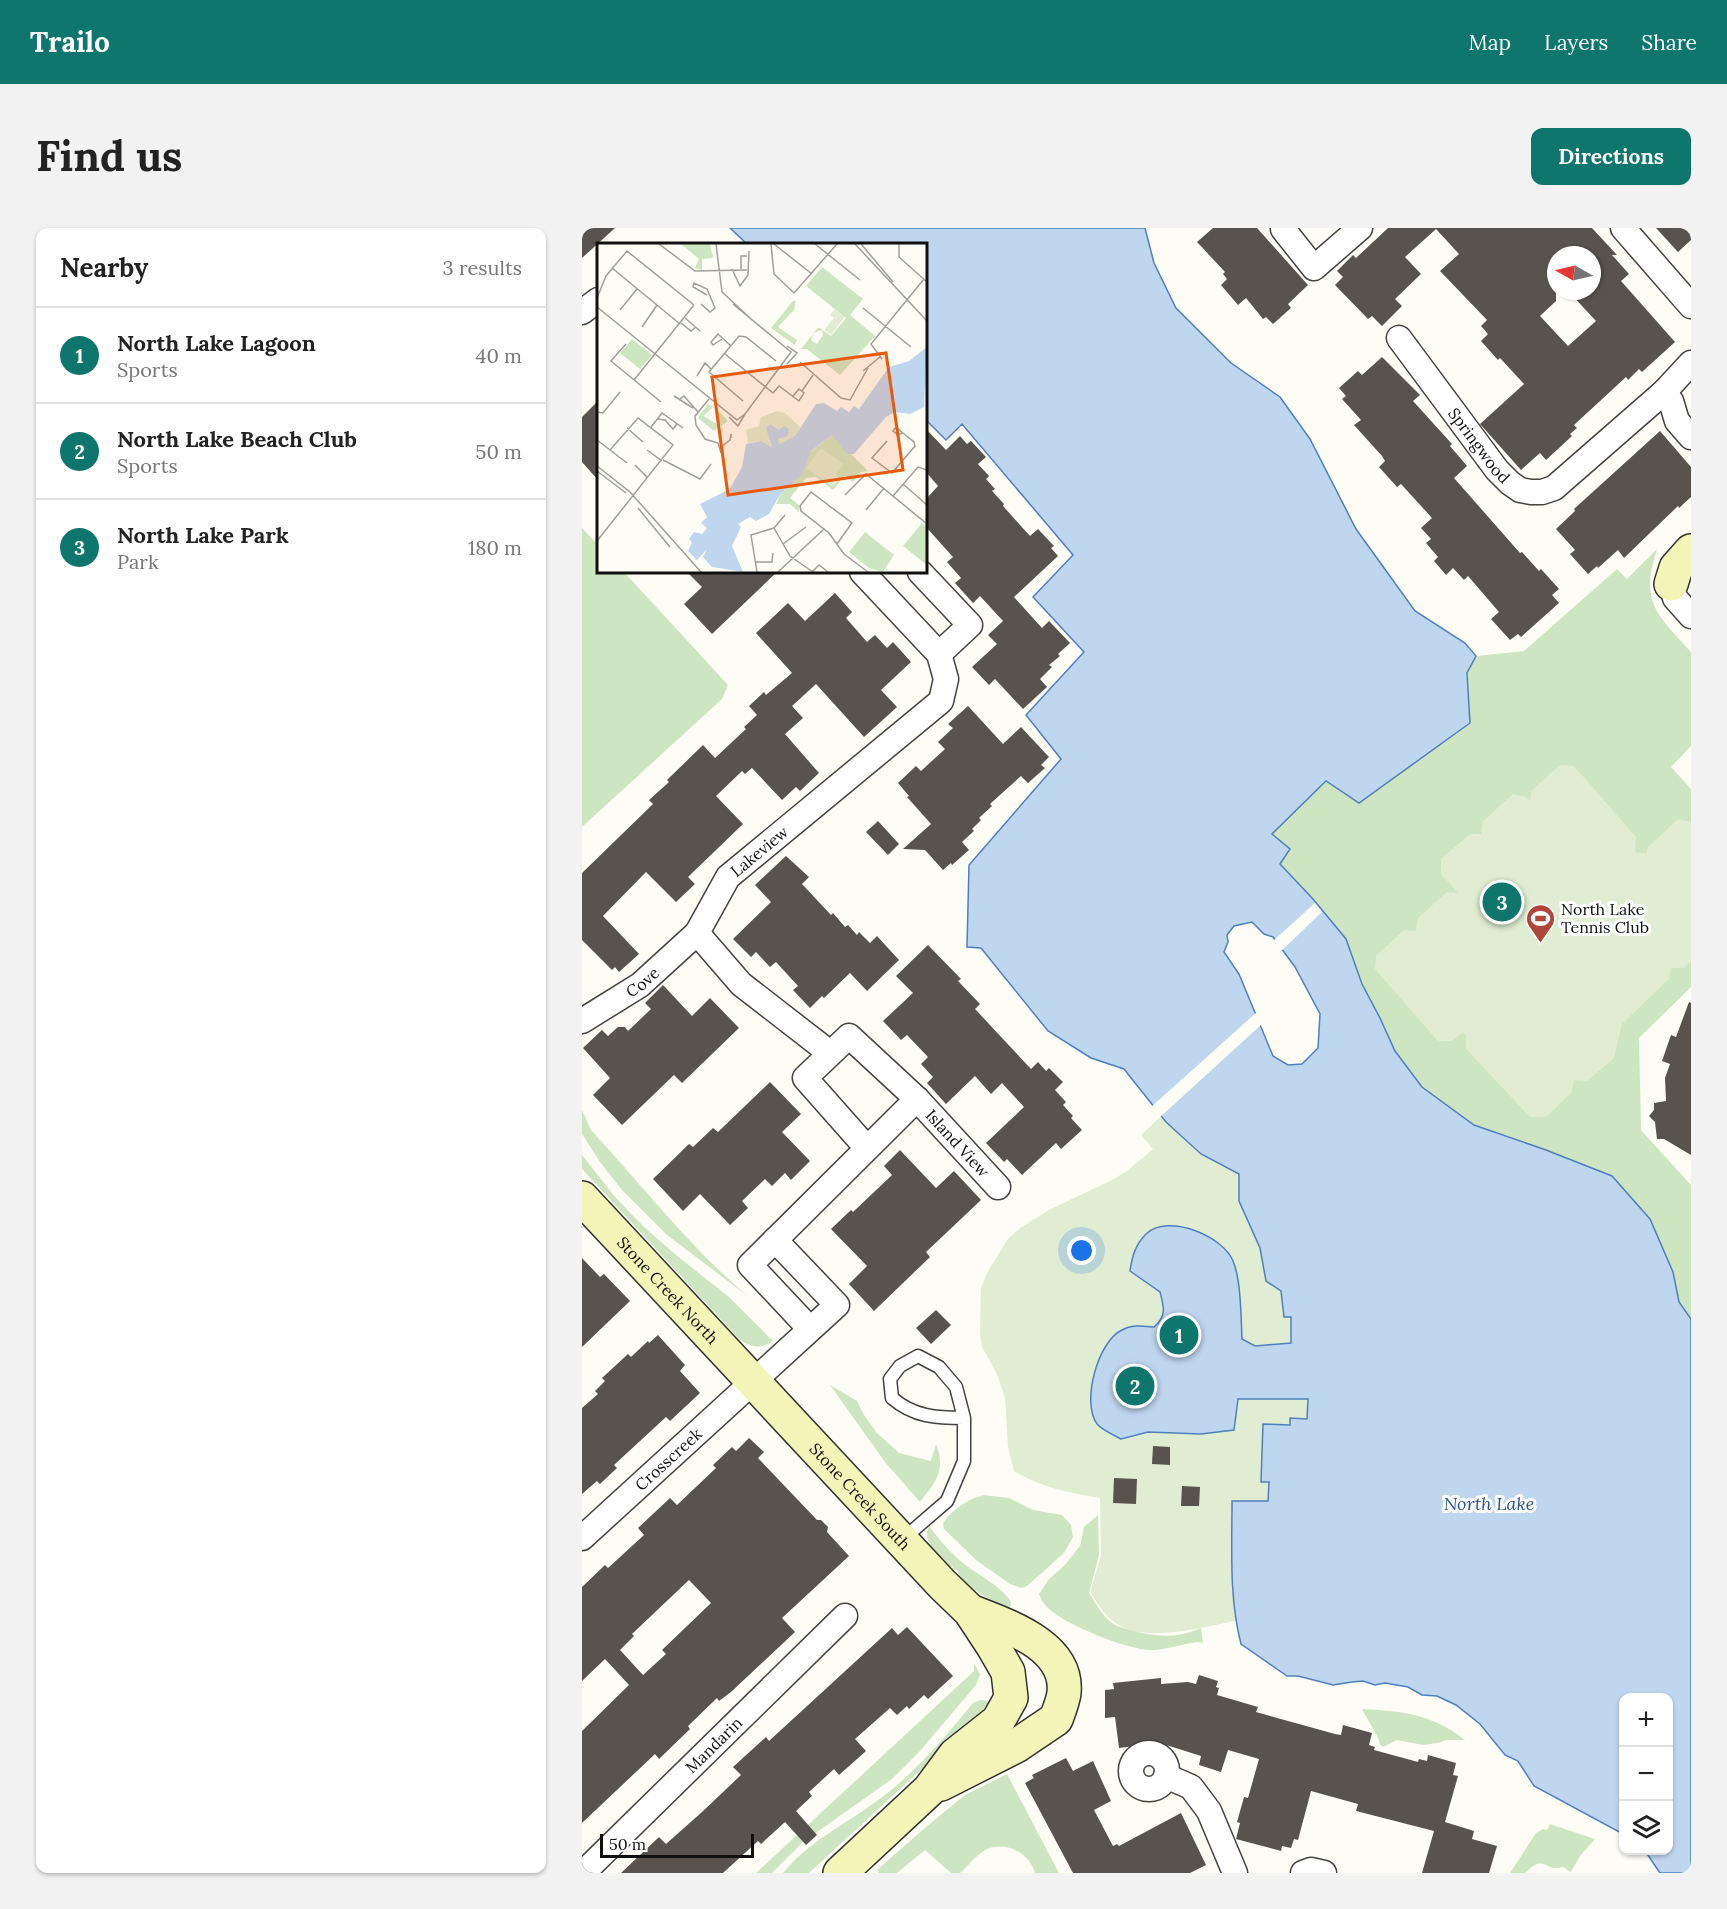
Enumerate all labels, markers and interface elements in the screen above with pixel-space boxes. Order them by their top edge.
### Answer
text: Trailo [30,24,110,60]
text: Map [1468,29,1511,56]
text: Layers [1544,29,1608,56]
text: Share [1641,29,1697,56]
button: Directions [1531,128,1691,185]
text: Find us [36,129,182,183]
inset map [597,243,927,573]
north arrow [1547,246,1601,300]
text: Nearby [60,251,148,284]
text: 3 results [443,255,522,280]
text: North Lake Lagoon [117,329,316,357]
text: 1 [75,343,84,368]
text: 40 m [476,343,522,368]
text: Sports [117,357,178,382]
street label: Springwood [1444,404,1515,488]
text: North Lake Beach Club [117,425,357,453]
text: 2 [74,439,85,464]
text: 50 m [476,439,522,464]
text: Sports [117,453,178,478]
text: North Lake Park [117,521,289,549]
text: 3 [74,535,85,560]
text: 180 m [468,535,522,560]
text: Park [117,549,159,574]
street label: Lakeview [726,821,792,881]
pin: 3 [1482,880,1522,924]
place label: North Lake Tennis Club [1561,899,1649,937]
sports icon: North Lake Tennis Club [1524,902,1556,944]
street label: Cove [622,962,663,1001]
street label: Island View [922,1105,994,1181]
street label: Stone Creek North [613,1232,723,1348]
your location [1067,1236,1096,1265]
pin: 1 [1160,1312,1198,1358]
pin: 2 [1116,1364,1154,1408]
street label: Crosscreek [631,1423,706,1495]
street label: Stone Creek South [806,1439,915,1554]
water label: North Lake [1444,1492,1534,1515]
map controls [1619,1693,1673,1855]
button: + [1619,1693,1673,1747]
street label: Mandarin [681,1712,746,1777]
button: − [1619,1747,1673,1801]
button: layers [1619,1801,1673,1855]
scale bar [600,1831,754,1858]
text: 50 m [609,1834,646,1854]

